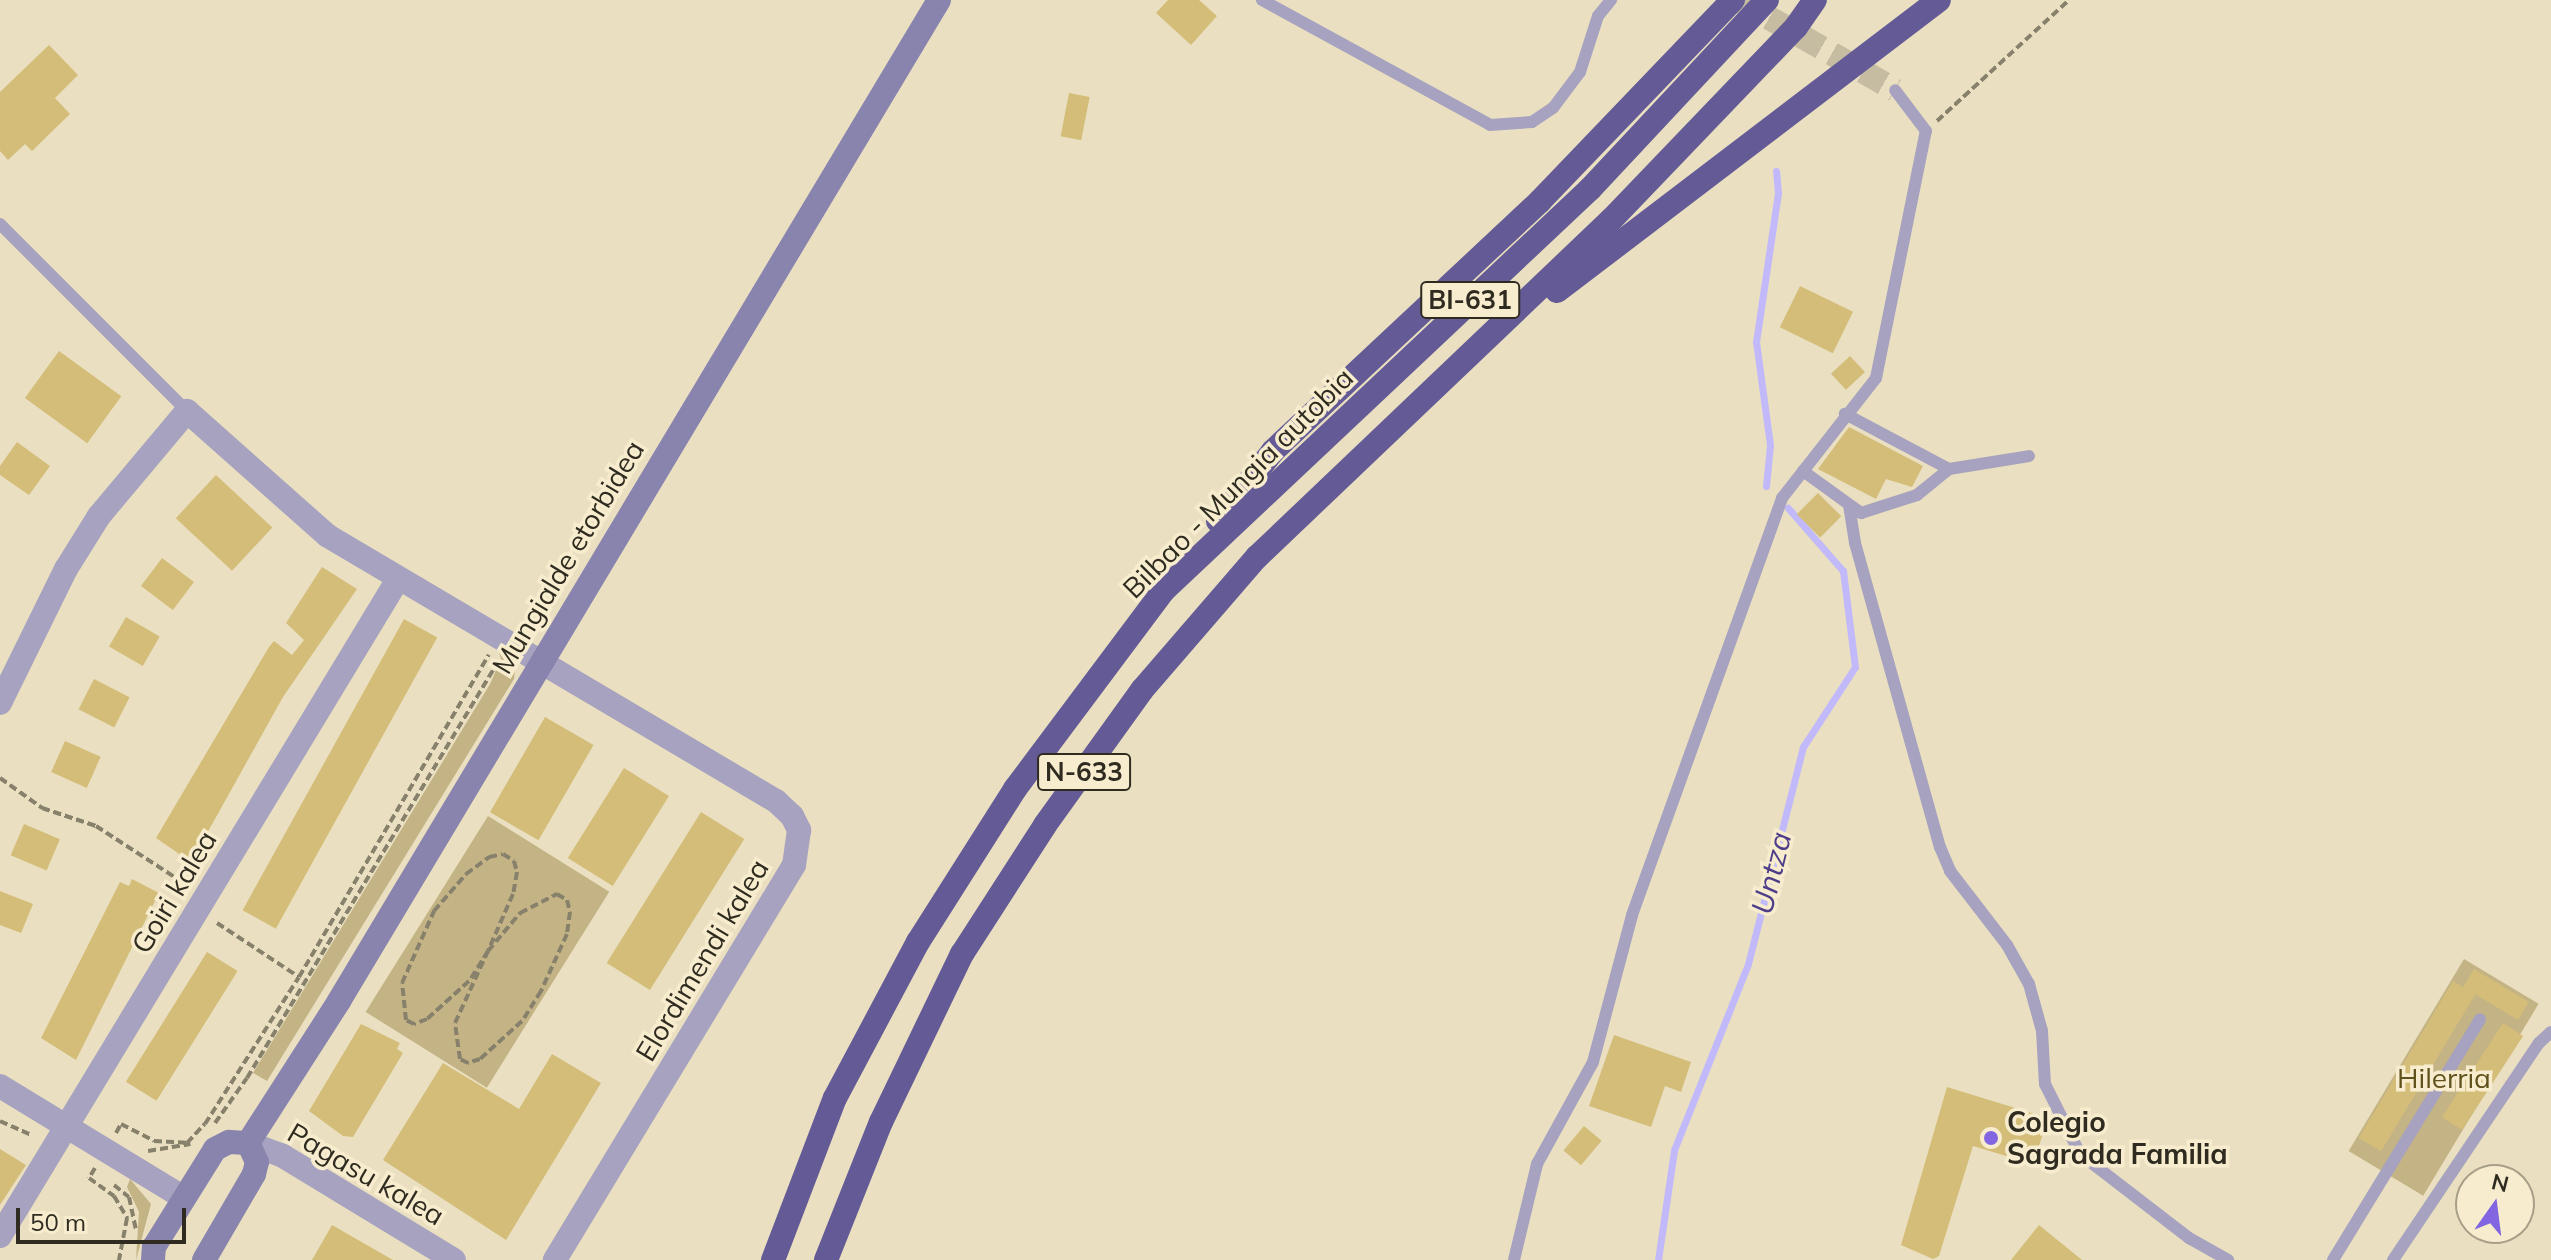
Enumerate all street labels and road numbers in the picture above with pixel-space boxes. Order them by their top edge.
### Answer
road number: BI-631 [1420,278,1520,322]
street label: Bilbao - Mungia autobia [1116,361,1360,605]
street label: Mungialde etorbidea [485,434,651,680]
road number: N-633 [1036,750,1132,794]
street label: Goiri kalea [124,825,224,959]
street label: Elordimendi kalea [629,853,775,1067]
street label: Pagasu kalea [282,1116,450,1232]

